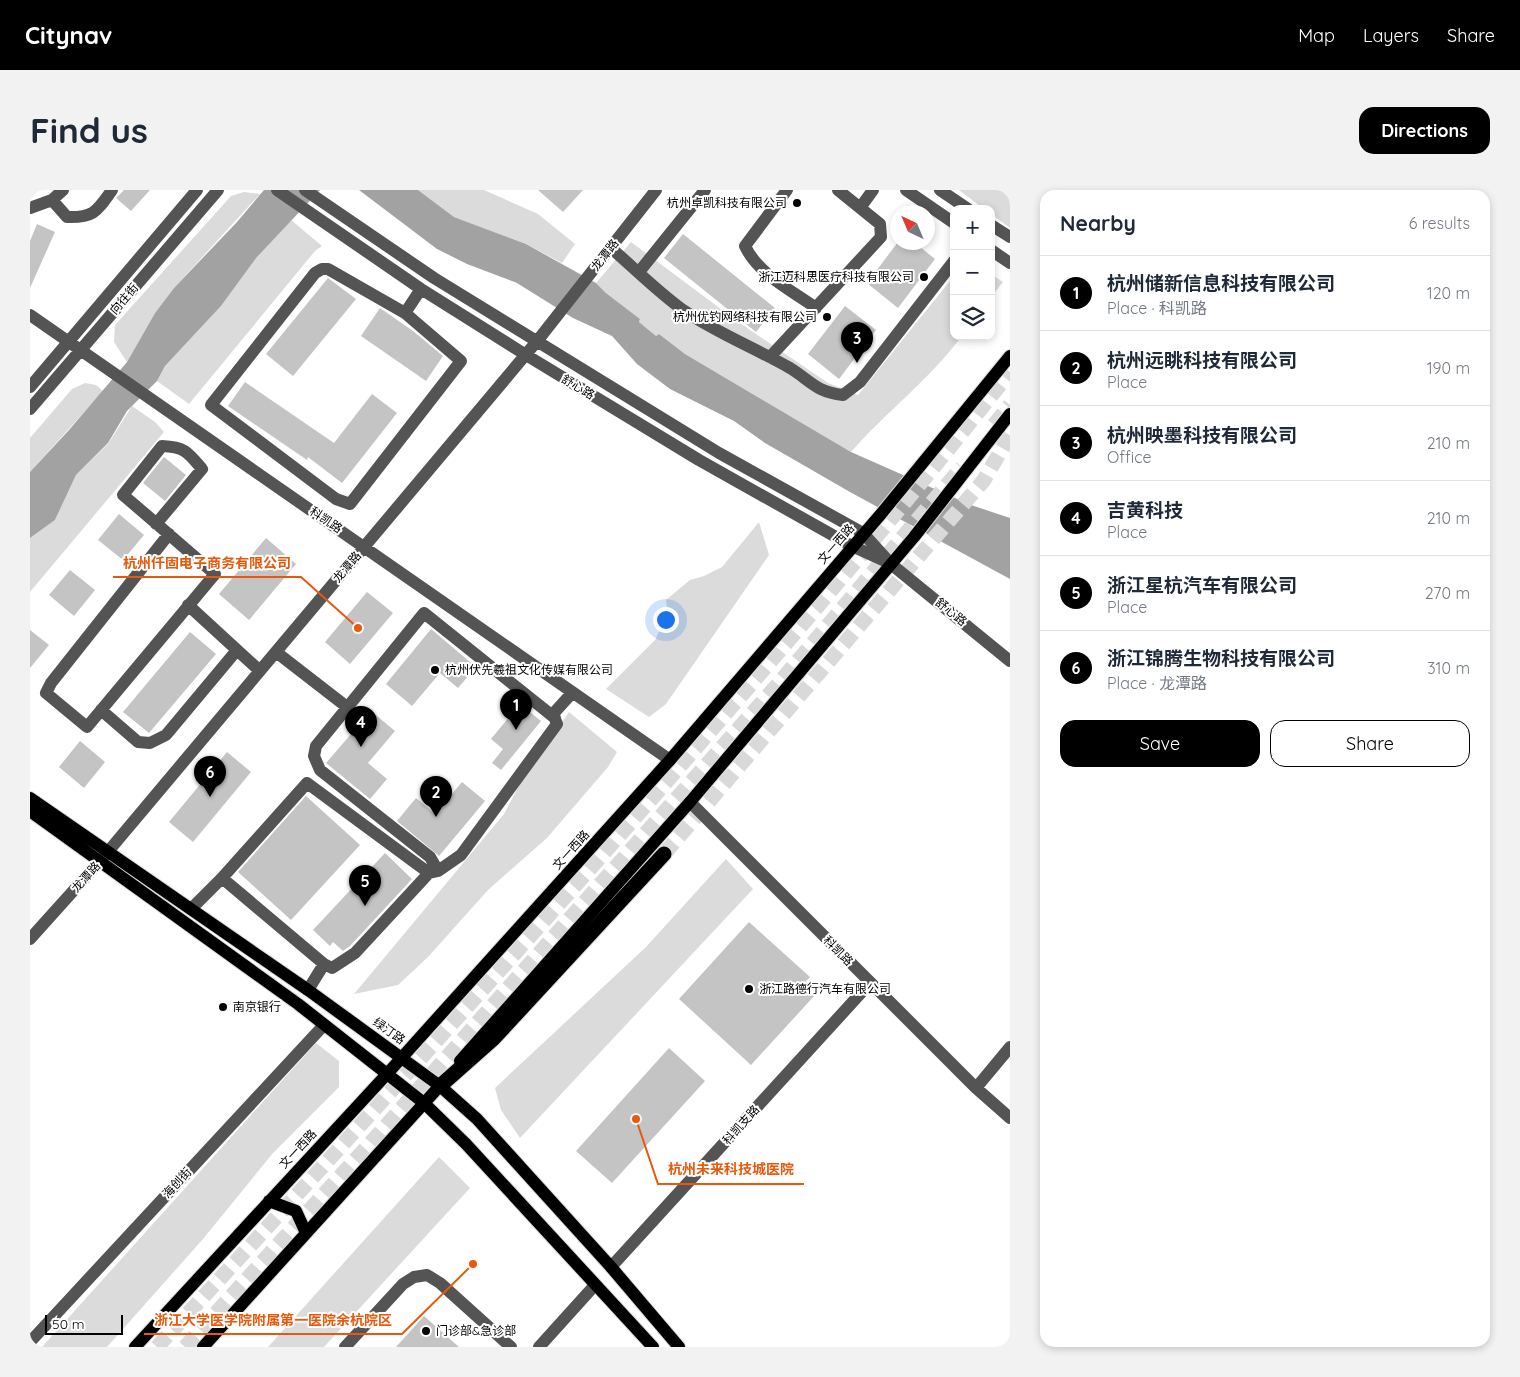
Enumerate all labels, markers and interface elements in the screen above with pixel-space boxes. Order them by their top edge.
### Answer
text: Citynav [25,20,112,50]
text: Map [1298,24,1335,47]
text: Layers [1363,24,1419,47]
text: Share [1447,24,1495,47]
button: Directions [1359,107,1490,154]
text: Find us [30,108,148,152]
place label: 杭州卓凯科技有限公司 [667,195,787,210]
marker: 杭州卓凯科技有限公司 [791,197,803,209]
north arrow [890,205,935,250]
map controls [950,205,995,340]
button: + [950,205,995,250]
text: Nearby [1060,210,1136,236]
text: 6 results [1409,213,1470,233]
street label: 龙潭路 [588,236,622,273]
button: − [950,250,995,295]
place label: 浙江迈科思医疗科技有限公司 [758,269,914,284]
marker: 浙江迈科思医疗科技有限公司 [918,271,930,283]
text: 杭州储新信息科技有限公司 [1107,271,1335,295]
street label: 向往街 [106,280,141,317]
text: 1 [1073,283,1079,303]
text: 120 m [1427,283,1470,303]
button: layers [950,295,995,340]
text: Place · 科凯路 [1107,298,1207,318]
place label: 杭州优钓网络科技有限公司 [673,309,817,324]
marker: 杭州优钓网络科技有限公司 [821,311,833,323]
pin: 3 [841,322,873,363]
text: 杭州远眺科技有限公司 [1107,348,1297,372]
text: 2 [1071,358,1081,378]
text: 190 m [1427,358,1470,378]
street label: 舒心路 [559,371,598,402]
text: Place [1107,372,1147,392]
text: 杭州映墨科技有限公司 [1107,423,1297,447]
text: 3 [1072,433,1080,453]
text: 210 m [1427,433,1470,453]
text: Office [1107,447,1152,467]
text: 吉黄科技 [1107,498,1183,522]
street label: 科凯路 [307,503,345,536]
text: 4 [1071,508,1081,528]
text: 210 m [1427,508,1470,528]
street label: 文一西路 [814,521,857,567]
text: Place [1107,522,1147,542]
callout: 杭州仟固电子商务有限公司 [113,548,301,577]
street label: 龙潭路 [329,548,364,585]
text: 杭州仟固电子商务有限公司 [123,554,291,572]
text: 浙江星杭汽车有限公司 [1107,573,1297,597]
text: 5 [1071,583,1081,603]
text: 270 m [1425,583,1470,603]
street label: 舒心路 [933,594,970,629]
text: Place [1107,597,1147,617]
your location [653,607,679,633]
text: 浙江锦腾生物科技有限公司 [1107,646,1335,670]
text: 6 [1072,658,1080,678]
text: 310 m [1427,658,1470,678]
place label: 杭州伏先羲祖文化传媒有限公司 [445,662,613,677]
marker: 杭州伏先羲祖文化传媒有限公司 [429,664,441,676]
text: Place · 龙潭路 [1107,673,1207,693]
pin: 1 [500,689,532,730]
pin: 4 [345,706,377,747]
button: Save [1060,720,1260,767]
button: Share [1270,720,1470,767]
pin: 6 [194,756,226,797]
pin: 2 [420,776,452,817]
street label: 文一西路 [549,827,592,873]
street label: 龙潭路 [68,858,103,895]
pin: 5 [349,865,381,906]
street label: 科凯路 [820,933,856,969]
place label: 浙江路德行汽车有限公司 [759,981,891,996]
marker: 浙江路德行汽车有限公司 [743,983,755,995]
place label: 南京银行 [233,999,281,1014]
marker: 南京银行 [217,1001,229,1013]
street label: 绿汀路 [370,1014,408,1047]
street label: 科凯支路 [719,1102,762,1148]
street label: 文一西路 [276,1126,319,1171]
callout: 杭州未来科技城医院 [658,1155,804,1184]
text: 杭州未来科技城医院 [668,1160,794,1178]
street label: 海创街 [159,1164,194,1201]
callout: 浙江大学医学院附属第一医院余杭院区 [144,1305,402,1334]
text: 浙江大学医学院附属第一医院余杭院区 [154,1311,392,1329]
scale bar [45,1312,122,1335]
text: 50 m [52,1315,85,1333]
place label: 门诊部&急诊部 [436,1323,516,1338]
marker: 门诊部&急诊部 [420,1325,432,1337]

